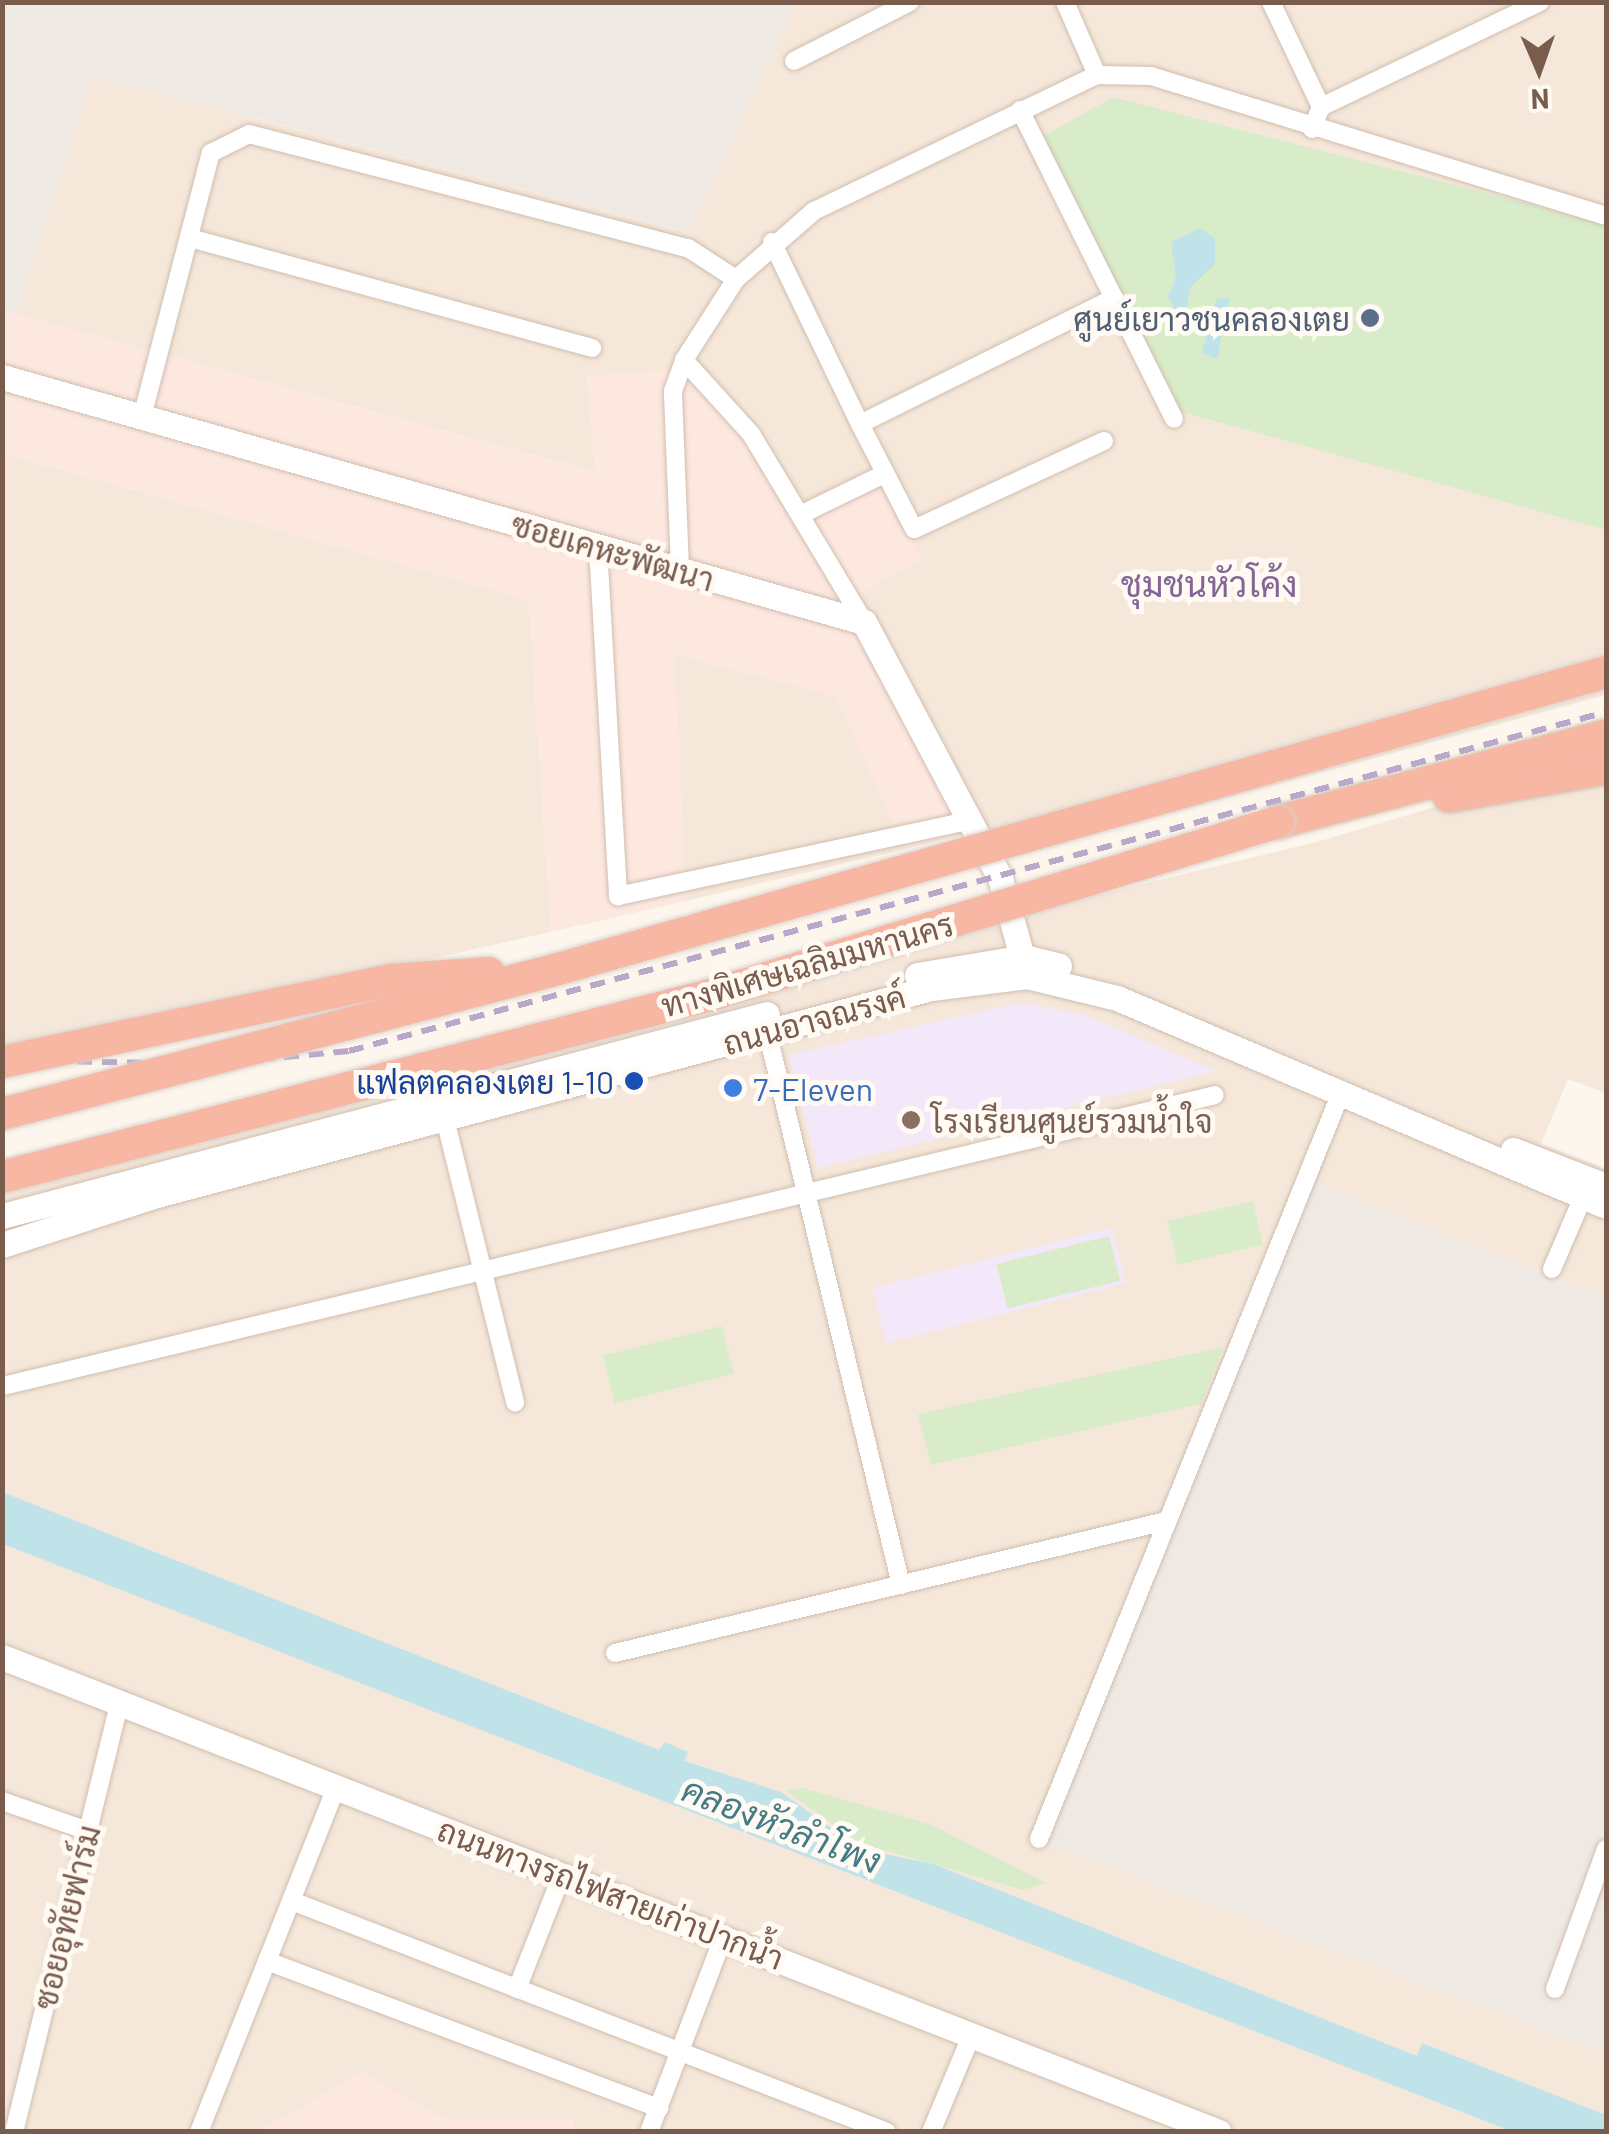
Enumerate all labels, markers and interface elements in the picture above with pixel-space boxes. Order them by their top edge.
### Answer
north arrow [1489,20,1589,120]
text: N [1530,83,1550,117]
place label: ศูนย์เยาวชนคลองเตย [1073,299,1350,337]
marker: ศูนย์เยาวชนคลองเตย [1359,307,1381,329]
street label: ซอยเคหะพัฒนา [507,504,719,598]
district label: ชุมชนหัวโค้ง [1121,562,1297,604]
street label: ทางพิเศษเฉลิมมหานคร [657,904,957,1024]
street label: ถนนอาจณรงค์ [719,976,909,1062]
place label: แฟลตคลองเตย 1-10 [356,1062,614,1100]
place label: 7-Eleven [753,1069,873,1107]
marker: แฟลตคลองเตย 1-10 [623,1070,645,1092]
marker: 7-Eleven [722,1077,744,1099]
place label: โรงเรียนศูนย์รวมน้ำใจ [931,1101,1213,1139]
marker: โรงเรียนศูนย์รวมน้ำใจ [900,1109,922,1131]
water label: คลองหัวลำโพง [677,1767,887,1881]
street label: ถนนทางรถไฟสายเก่าปากน้ำ [433,1809,789,1977]
street label: ซอยอุทัยฟาร์ม [25,1821,107,2013]

